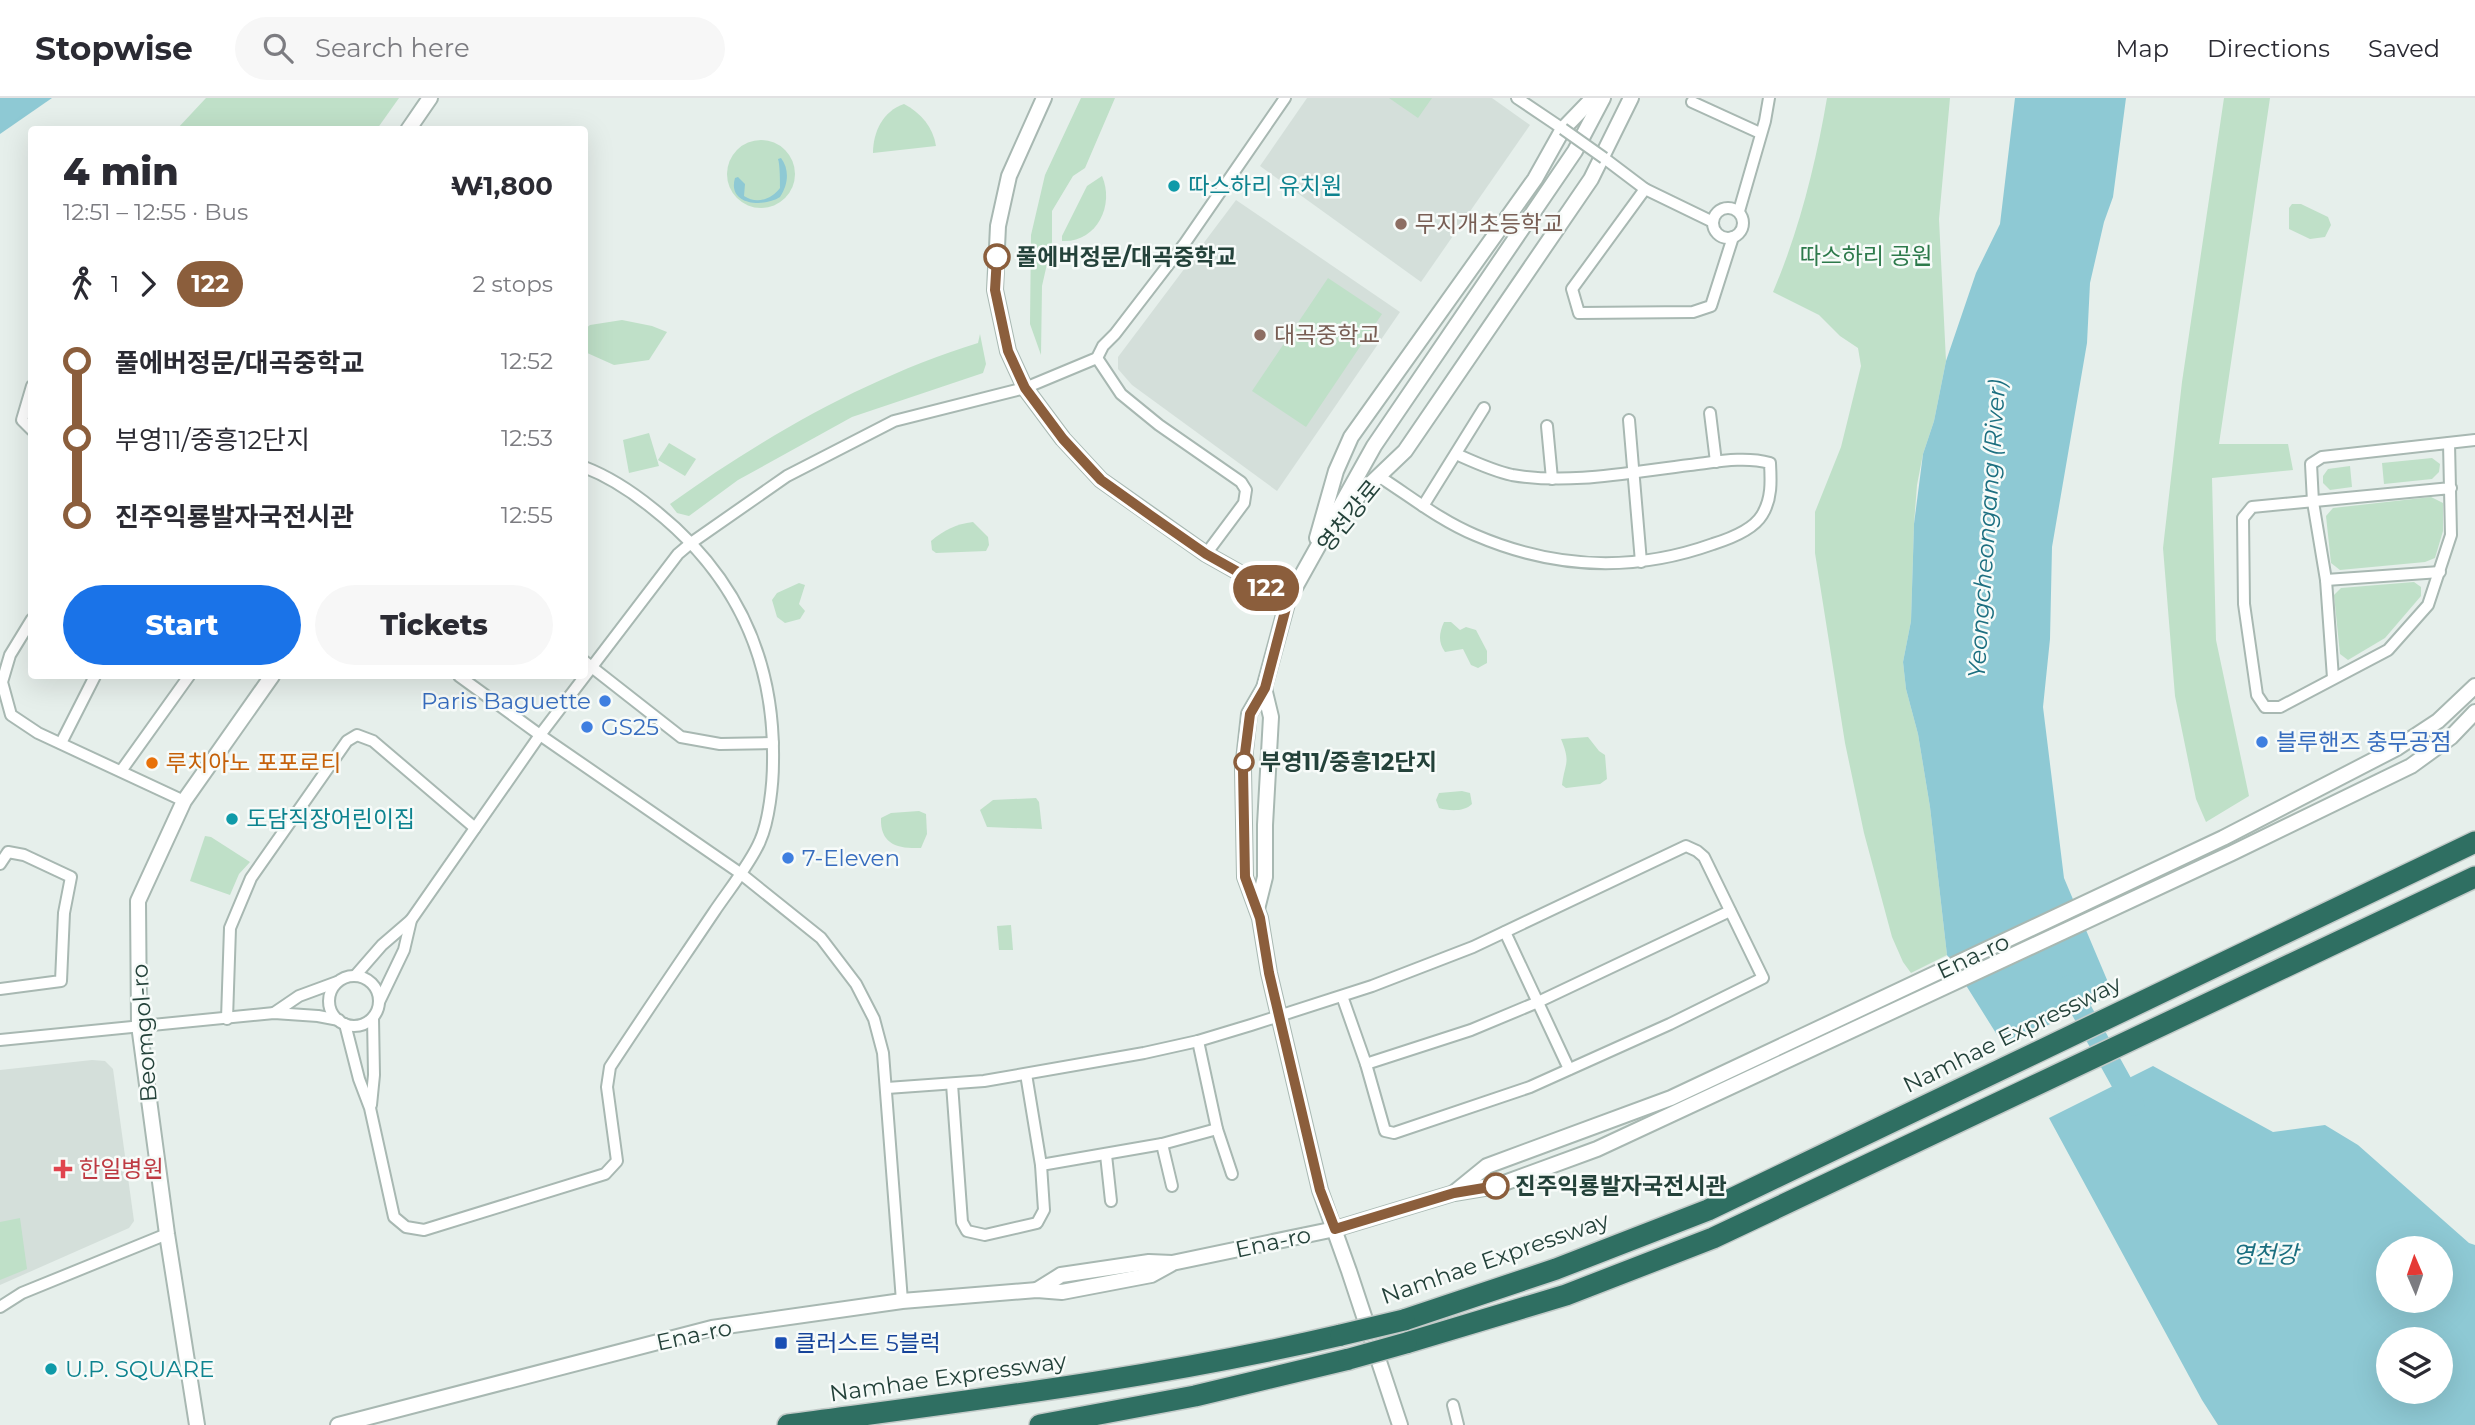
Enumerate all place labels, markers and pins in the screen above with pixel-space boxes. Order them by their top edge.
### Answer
place label: 따스하리 유치원 [1188,172,1342,200]
marker: 따스하리 유치원 [1166,178,1182,194]
place label: 무지개초등학교 [1415,210,1563,238]
marker: 무지개초등학교 [1393,216,1409,232]
place label: 풀에버정문/대곡중학교 [1016,243,1237,271]
marker: 풀에버정문/대곡중학교 [984,244,1010,270]
place label: 대곡중학교 [1274,321,1380,349]
marker: 대곡중학교 [1252,327,1268,343]
place label: Paris Baguette [421,687,591,715]
marker: Paris Baguette [597,693,613,709]
place label: GS25 [601,713,659,741]
marker: GS25 [579,719,595,735]
place label: 블루핸즈 충무공점 [2276,728,2451,756]
marker: 블루핸즈 충무공점 [2254,734,2270,750]
place label: 부영11/중흥12단지 [1260,748,1437,776]
place label: 루치아노 포포로티 [166,749,341,777]
marker: 부영11/중흥12단지 [1234,752,1254,772]
marker: 루치아노 포포로티 [144,755,160,771]
place label: 도담직장어린이집 [246,805,415,833]
marker: 도담직장어린이집 [224,811,240,827]
place label: 7-Eleven [802,844,900,872]
marker: 7-Eleven [780,850,796,866]
place label: 한일병원 [79,1155,164,1183]
marker: 한일병원 [53,1159,73,1179]
place label: 진주익룡발자국전시관 [1515,1172,1727,1200]
marker: 진주익룡발자국전시관 [1483,1173,1509,1199]
place label: 클러스트 5블럭 [795,1329,941,1357]
marker: 클러스트 5블럭 [773,1335,789,1351]
place label: U.P. SQUARE [65,1355,214,1383]
marker: U.P. SQUARE [43,1361,59,1377]

